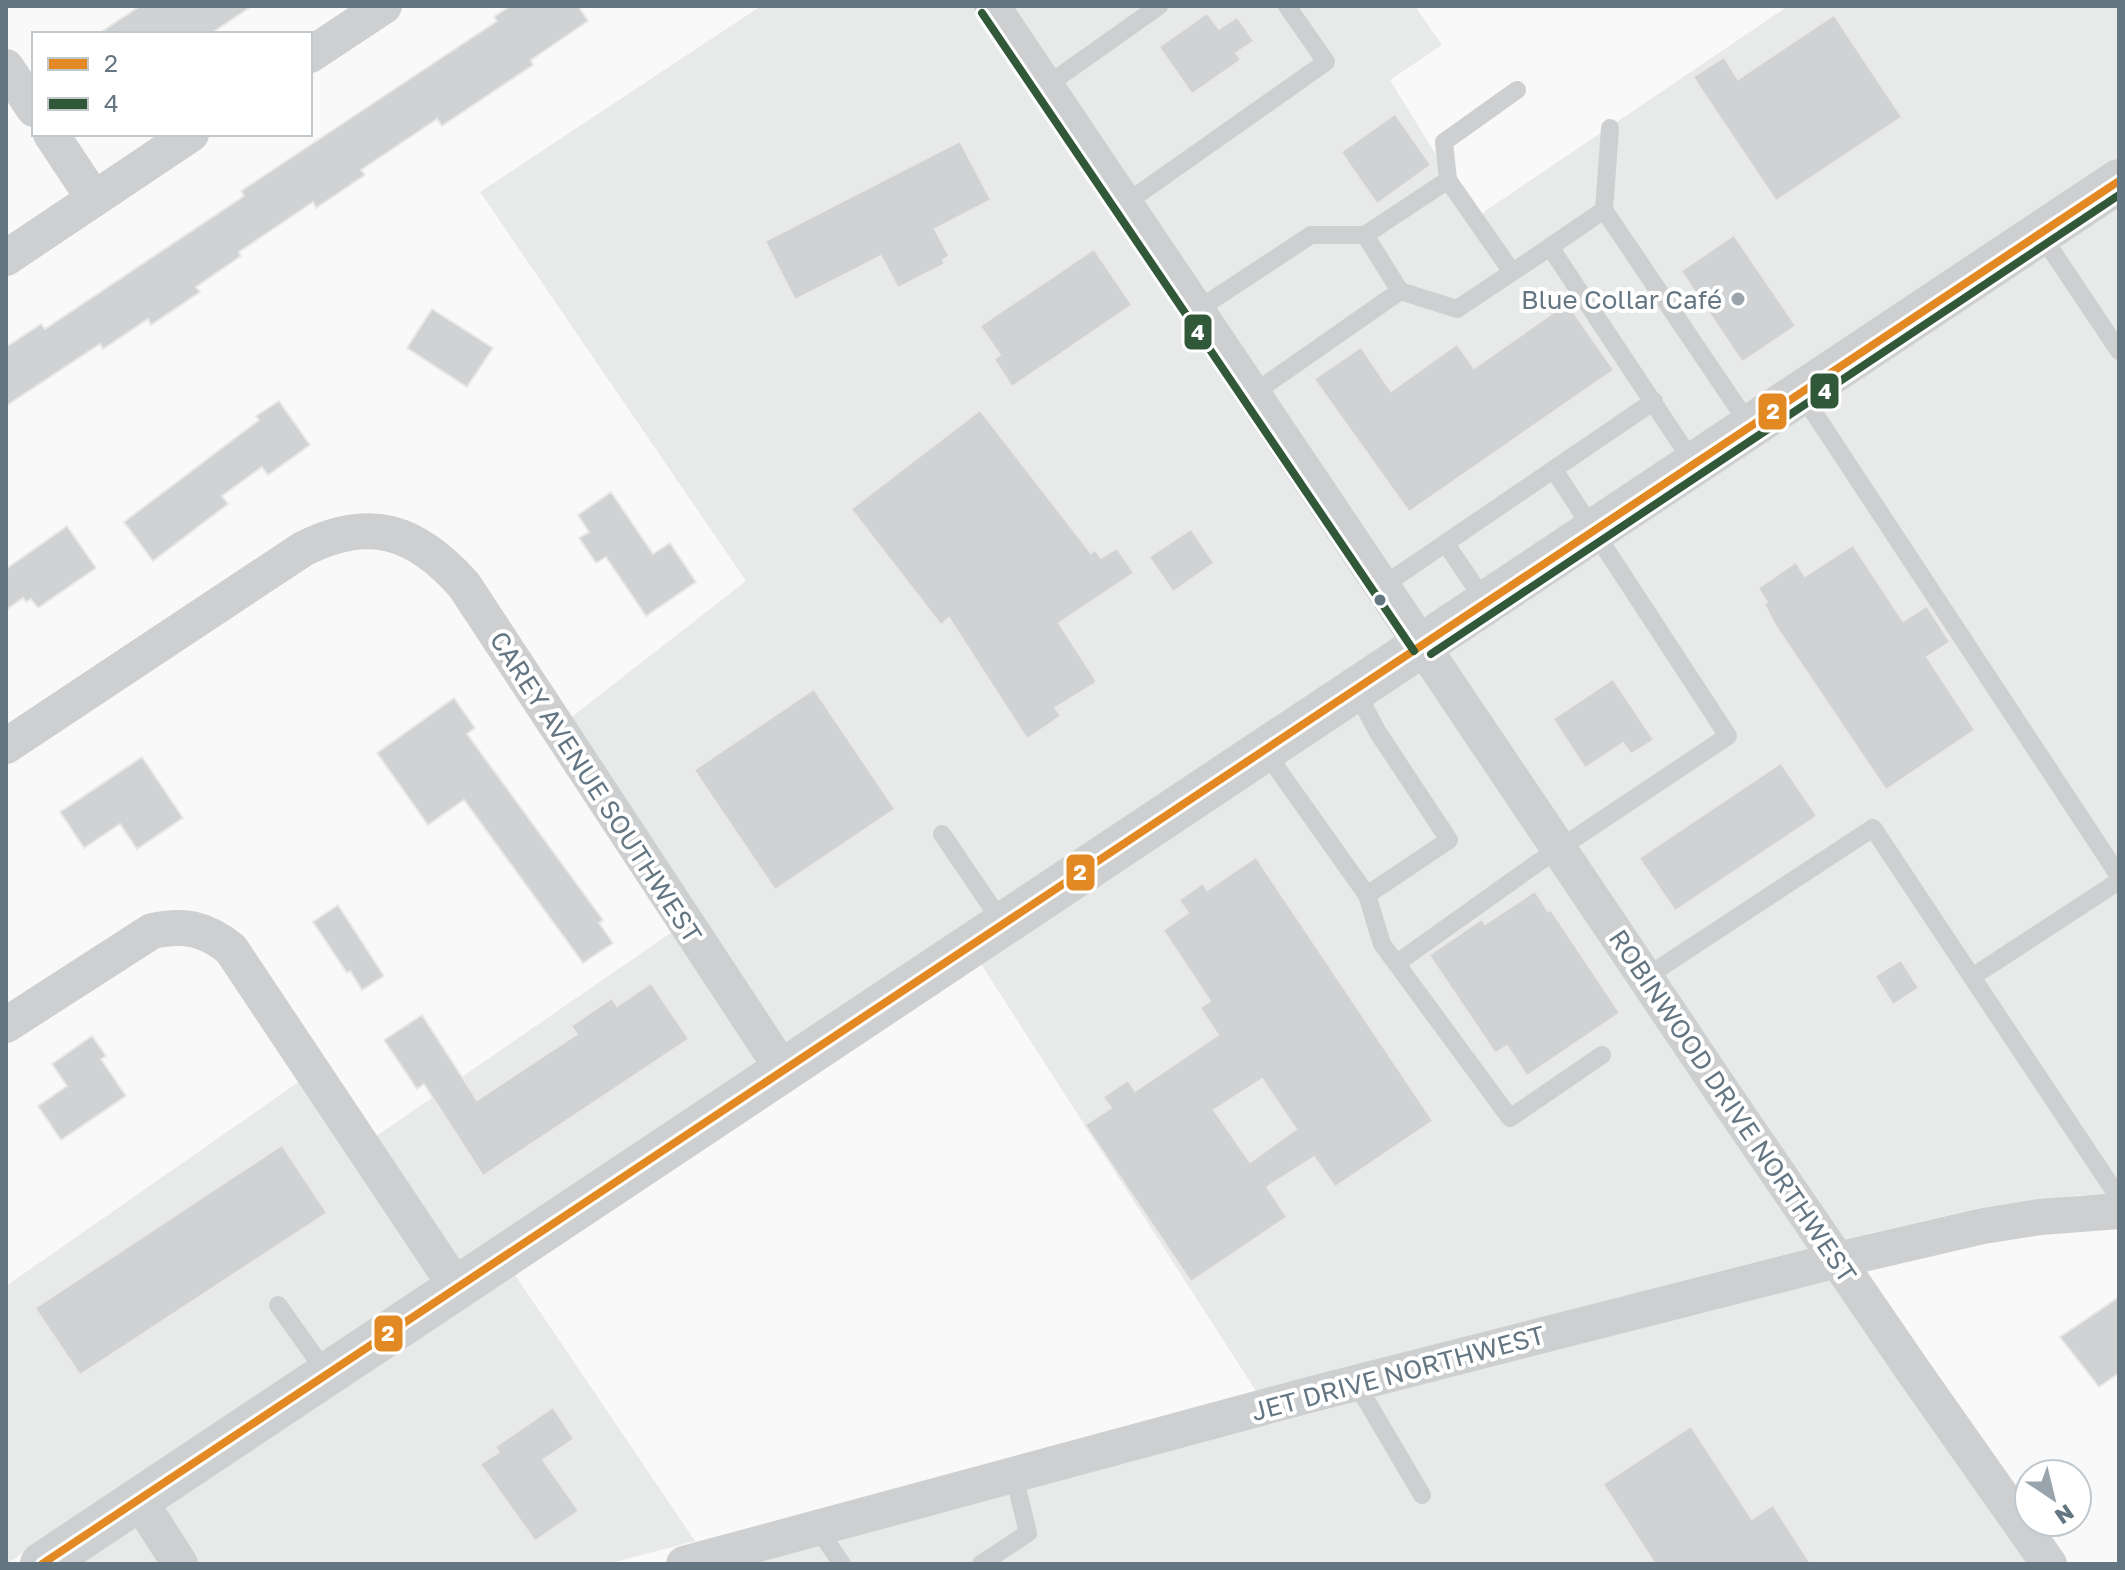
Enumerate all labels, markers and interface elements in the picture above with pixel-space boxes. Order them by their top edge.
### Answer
legend [32,32,312,136]
text: 2 [104,48,118,77]
text: 4 [104,88,119,117]
place label: Blue Collar Café [1521,284,1722,315]
marker: Blue Collar Café [1729,290,1747,308]
line badge: 4 [1183,313,1213,351]
text: 4 [1191,318,1205,345]
line badge: 4 [1809,372,1840,410]
text: 4 [1818,377,1832,404]
line badge: 2 [1757,392,1788,431]
text: 2 [1766,397,1780,424]
unlabelled marker [1372,592,1388,608]
street label: CAREY AVENUE SOUTHWEST [484,625,708,949]
line badge: 2 [1065,853,1096,892]
text: 2 [1073,858,1087,885]
street label: ROBINWOOD DRIVE NORTHWEST [1603,923,1863,1289]
line badge: 2 [373,1314,404,1353]
text: 2 [381,1319,395,1346]
street label: JET DRIVE NORTHWEST [1248,1319,1548,1427]
north arrow [2013,1458,2093,1538]
text: N [2050,1499,2079,1531]

